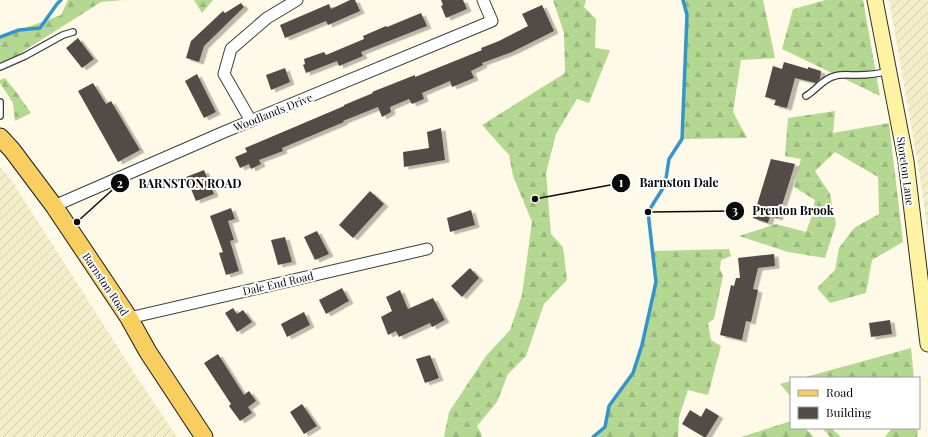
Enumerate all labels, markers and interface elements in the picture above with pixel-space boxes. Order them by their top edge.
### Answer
street label: Woodlands Drive [230,89,315,135]
street label: Storeton Lane [894,136,918,207]
callout: BARNSTON ROAD [110,171,249,195]
callout: Barnston Dale [611,171,726,195]
text: 1 [619,174,624,190]
text: Barnston Dale [639,174,719,190]
text: 2 [117,175,123,191]
text: BARNSTON ROAD [138,175,242,191]
callout: Prenton Brook [725,199,842,223]
text: 3 [732,202,738,218]
text: Prenton Brook [752,202,835,218]
street label: Barnston Road [79,250,133,319]
street label: Dale End Road [241,267,315,298]
legend [790,377,920,429]
text: Road [826,384,853,400]
text: Building [826,404,872,420]

